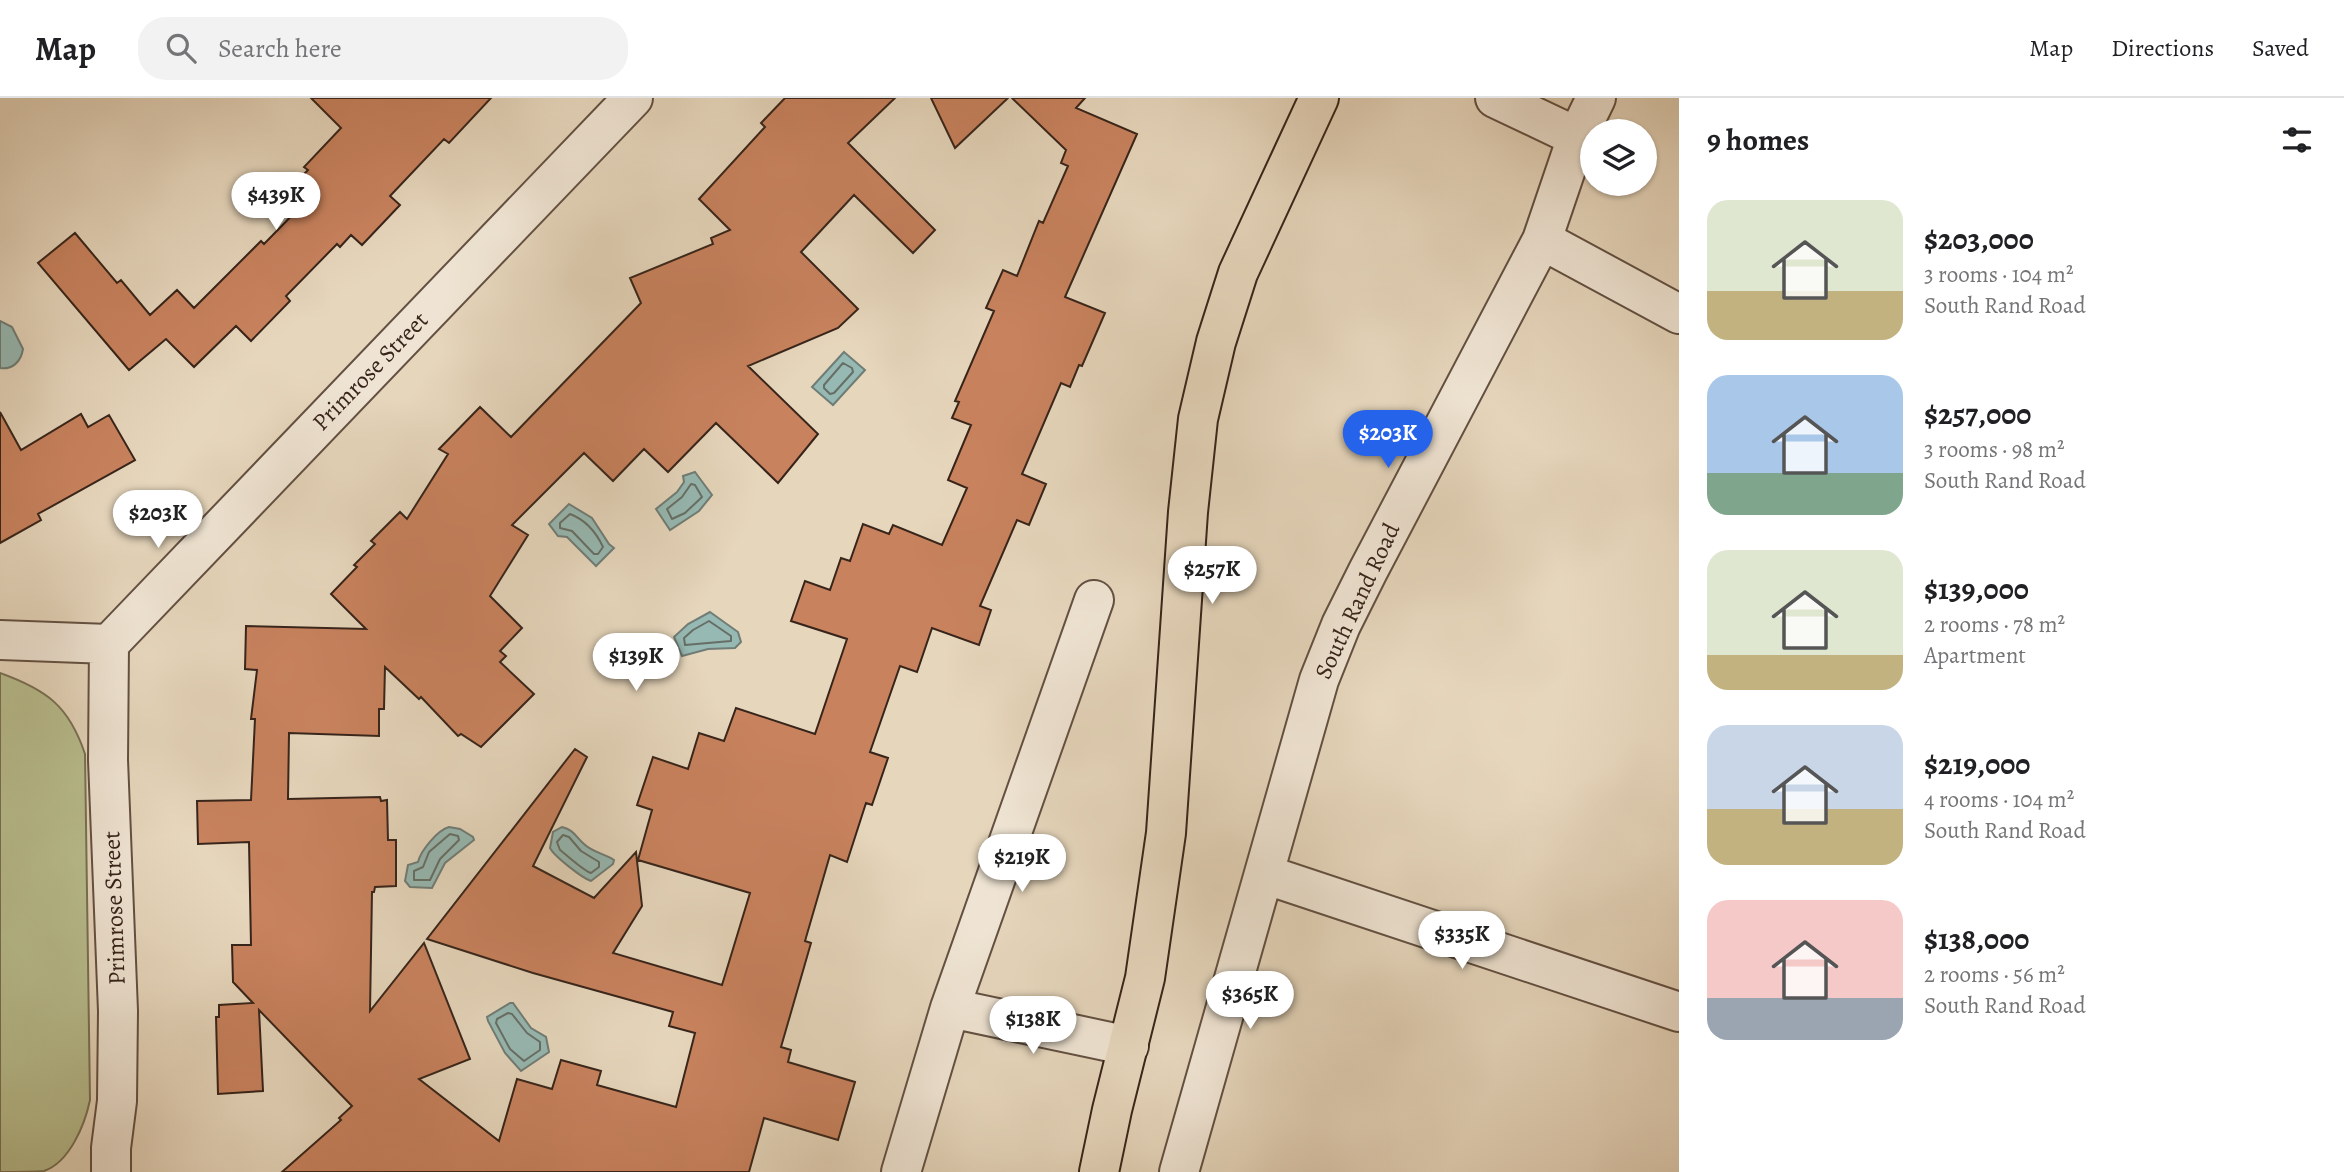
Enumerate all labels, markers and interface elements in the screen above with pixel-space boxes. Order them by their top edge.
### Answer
search box [138,17,628,80]
text: Map [35,26,96,71]
icon: search [162,29,200,67]
text: Search here [218,31,342,66]
text: Map [2029,32,2073,64]
text: Directions [2111,32,2214,64]
text: Saved [2252,32,2309,64]
map controls [1580,119,1657,196]
button: layers [1580,119,1657,196]
text: 9 homes [1707,120,1809,160]
icon: filters [2278,121,2316,159]
pin: $439K [227,172,325,232]
text: $439K [247,179,305,210]
text: $203,000 [1924,219,2034,259]
icon: home [1763,228,1847,312]
text: 3 rooms · 104 m² [1924,259,2073,290]
text: South Rand Road [1924,290,2086,321]
street label: Primrose Street [305,304,435,437]
text: $257,000 [1924,394,2031,434]
icon: home [1763,403,1847,487]
pin: $203K [1339,410,1437,470]
text: $203K [1359,417,1417,448]
text: 3 rooms · 98 m² [1924,434,2065,465]
text: South Rand Road [1924,465,2086,496]
pin: $203K [109,490,207,550]
text: $203K [129,497,187,528]
street label: South Rand Road [1307,518,1407,684]
pin: $257K [1163,546,1261,606]
text: $257K [1184,553,1240,584]
text: $139,000 [1924,569,2029,609]
icon: home [1763,578,1847,662]
text: 2 rooms · 78 m² [1924,609,2065,640]
pin: $139K [587,634,685,693]
text: $139K [609,640,663,671]
text: Apartment [1924,640,2026,671]
text: $219,000 [1924,744,2030,784]
icon: home [1763,753,1847,837]
text: 4 rooms · 104 m² [1924,784,2074,815]
text: South Rand Road [1924,815,2086,846]
street label: Primrose Street [95,830,133,986]
pin: $219K [973,834,1071,894]
text: $219K [994,841,1050,872]
pin: $335K [1413,912,1511,971]
text: $335K [1434,918,1490,949]
text: $138,000 [1924,919,2029,959]
icon: home [1763,928,1847,1012]
text: 2 rooms · 56 m² [1924,959,2065,990]
pin: $365K [1201,972,1299,1031]
text: $365K [1222,978,1278,1009]
text: South Rand Road [1924,990,2086,1021]
pin: $138K [984,996,1082,1056]
text: $138K [1006,1003,1061,1034]

